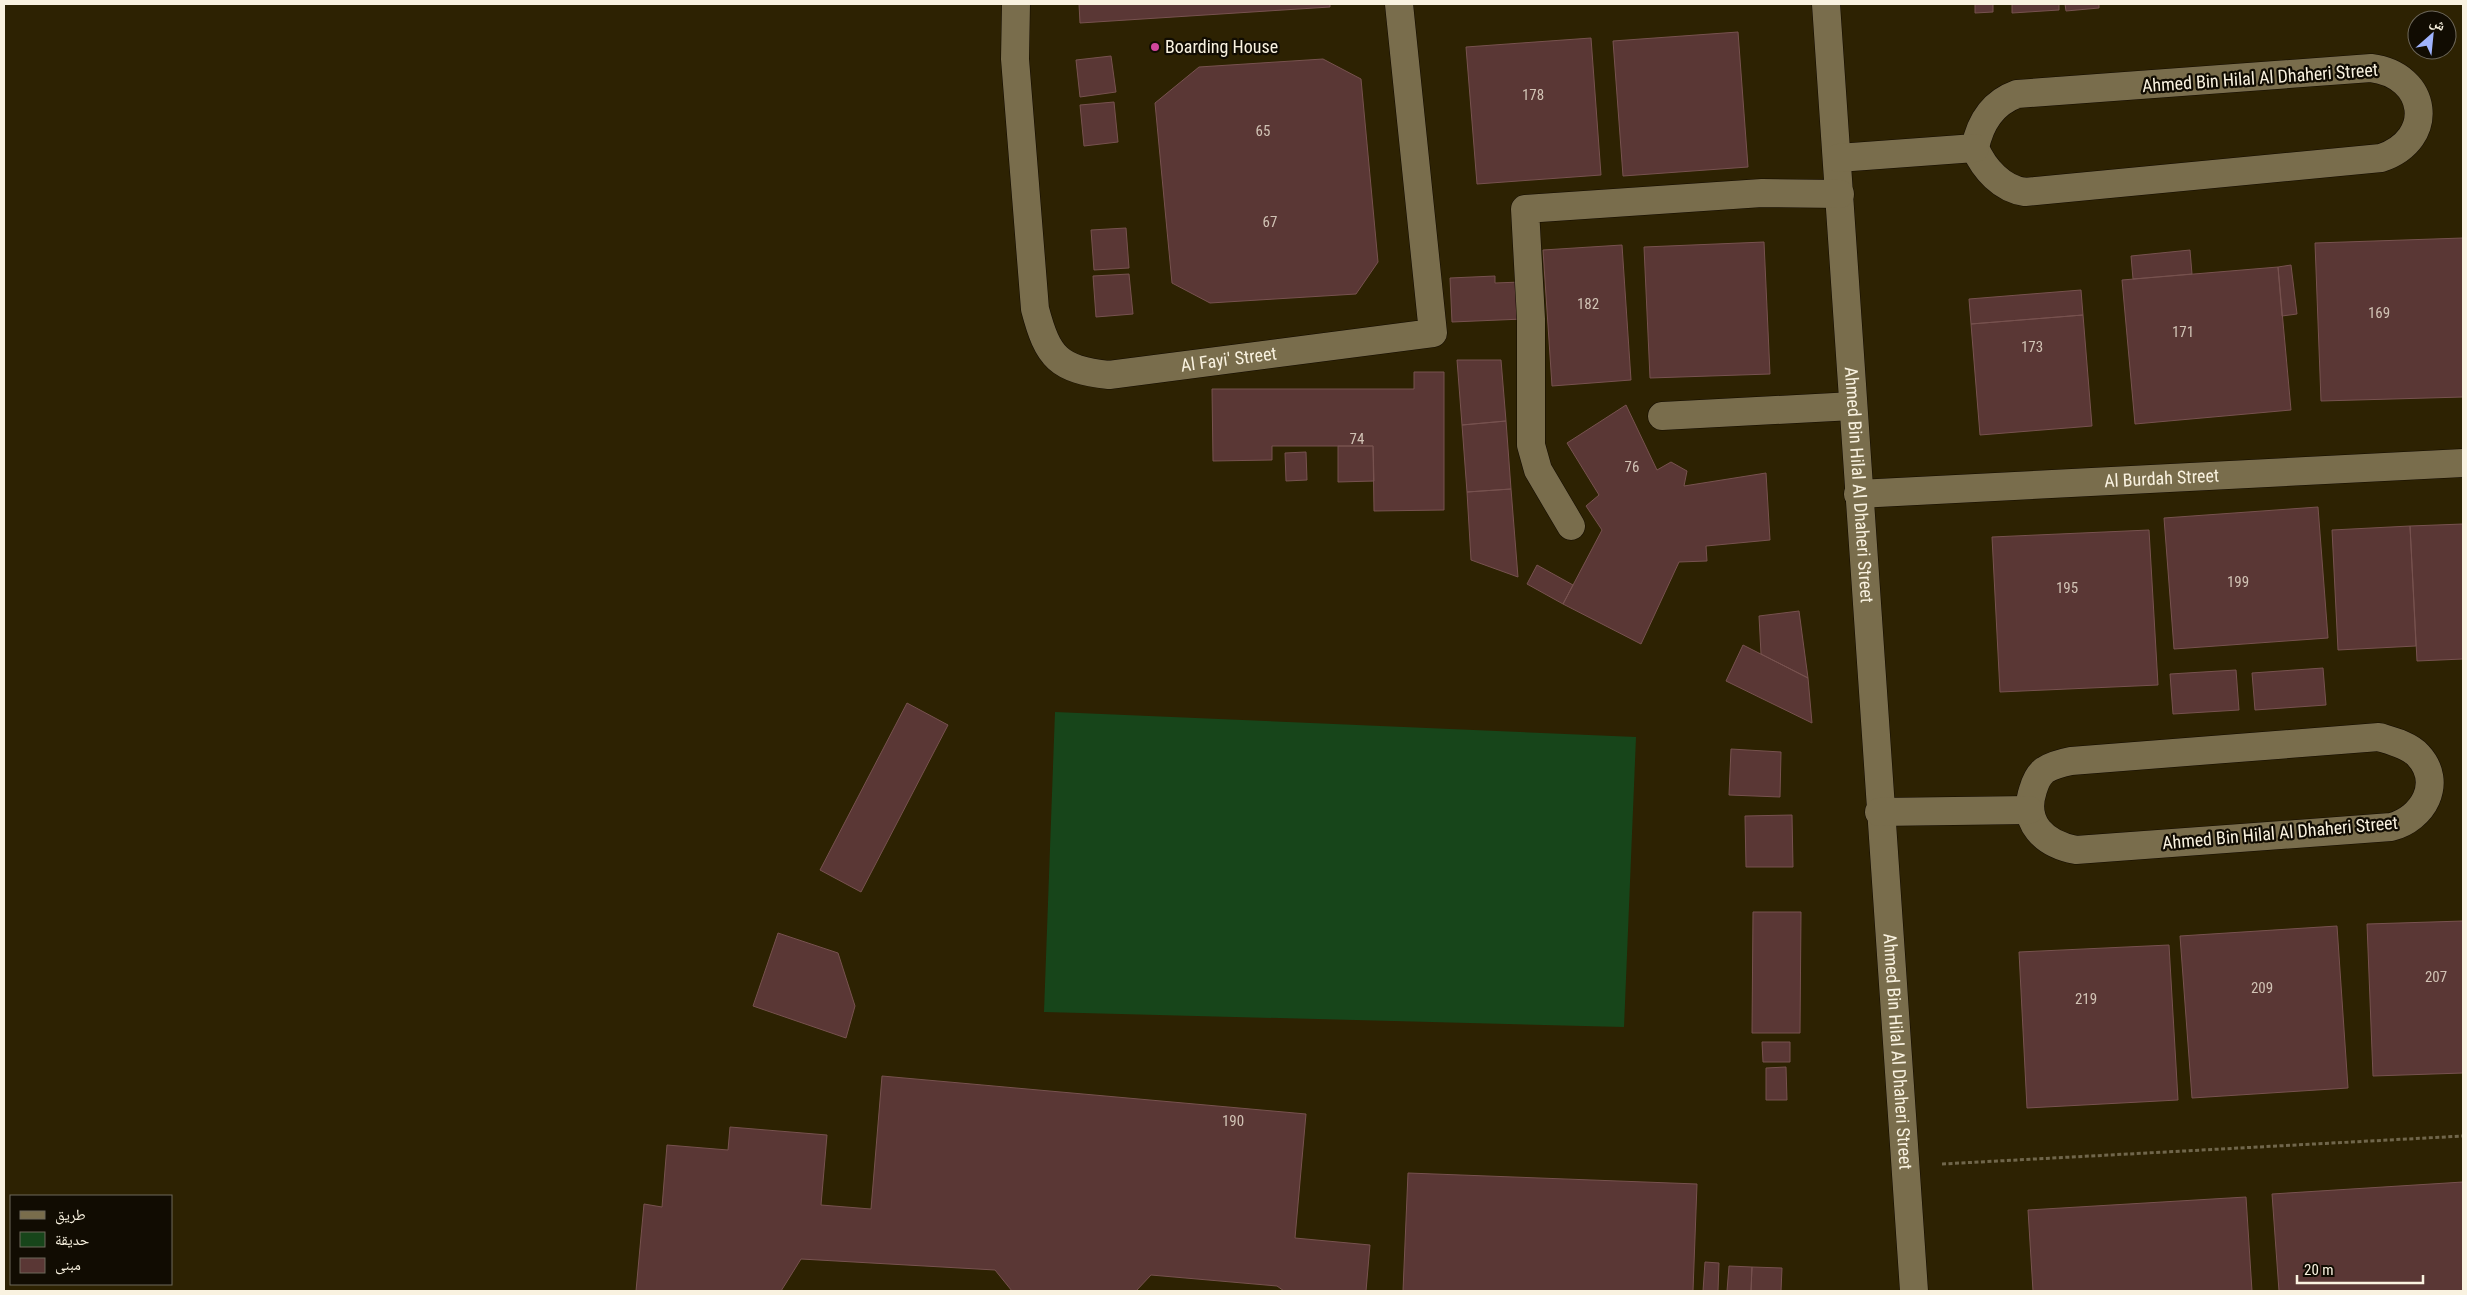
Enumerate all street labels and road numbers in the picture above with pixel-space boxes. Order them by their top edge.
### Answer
street label: Ahmed Bin Hilal Al Dhaheri Street [2141,59,2379,96]
street label: Al Fayi' Street [1179,342,1278,376]
street label: Ahmed Bin Hilal Al Dhaheri Street [1841,366,1878,604]
street label: Al Burdah Street [2104,465,2220,491]
street label: Ahmed Bin Hilal Al Dhaheri Street [2161,812,2399,853]
street label: Ahmed Bin Hilal Al Dhaheri Street [1880,933,1917,1170]

